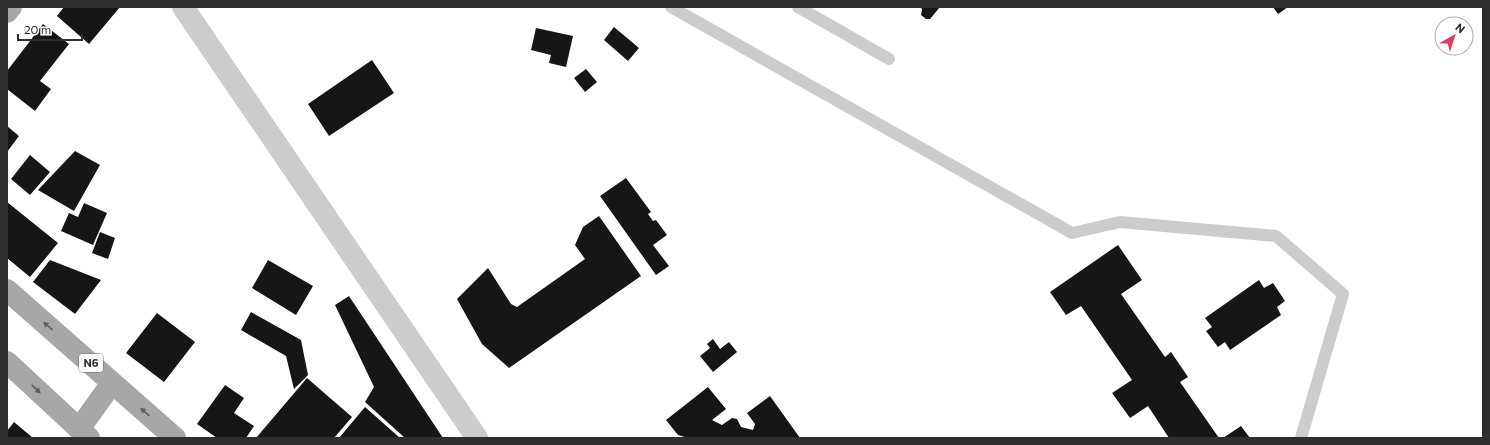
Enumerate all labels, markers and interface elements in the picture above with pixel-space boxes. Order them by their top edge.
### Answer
scale bar [18,16,82,42]
north arrow [1434,16,1474,56]
text: N [1453,20,1468,35]
text: 20 m [24,22,51,36]
one-way arrow [43,321,54,330]
road number: N6 [79,354,103,372]
one-way arrow [30,384,41,393]
one-way arrow [141,408,150,417]

